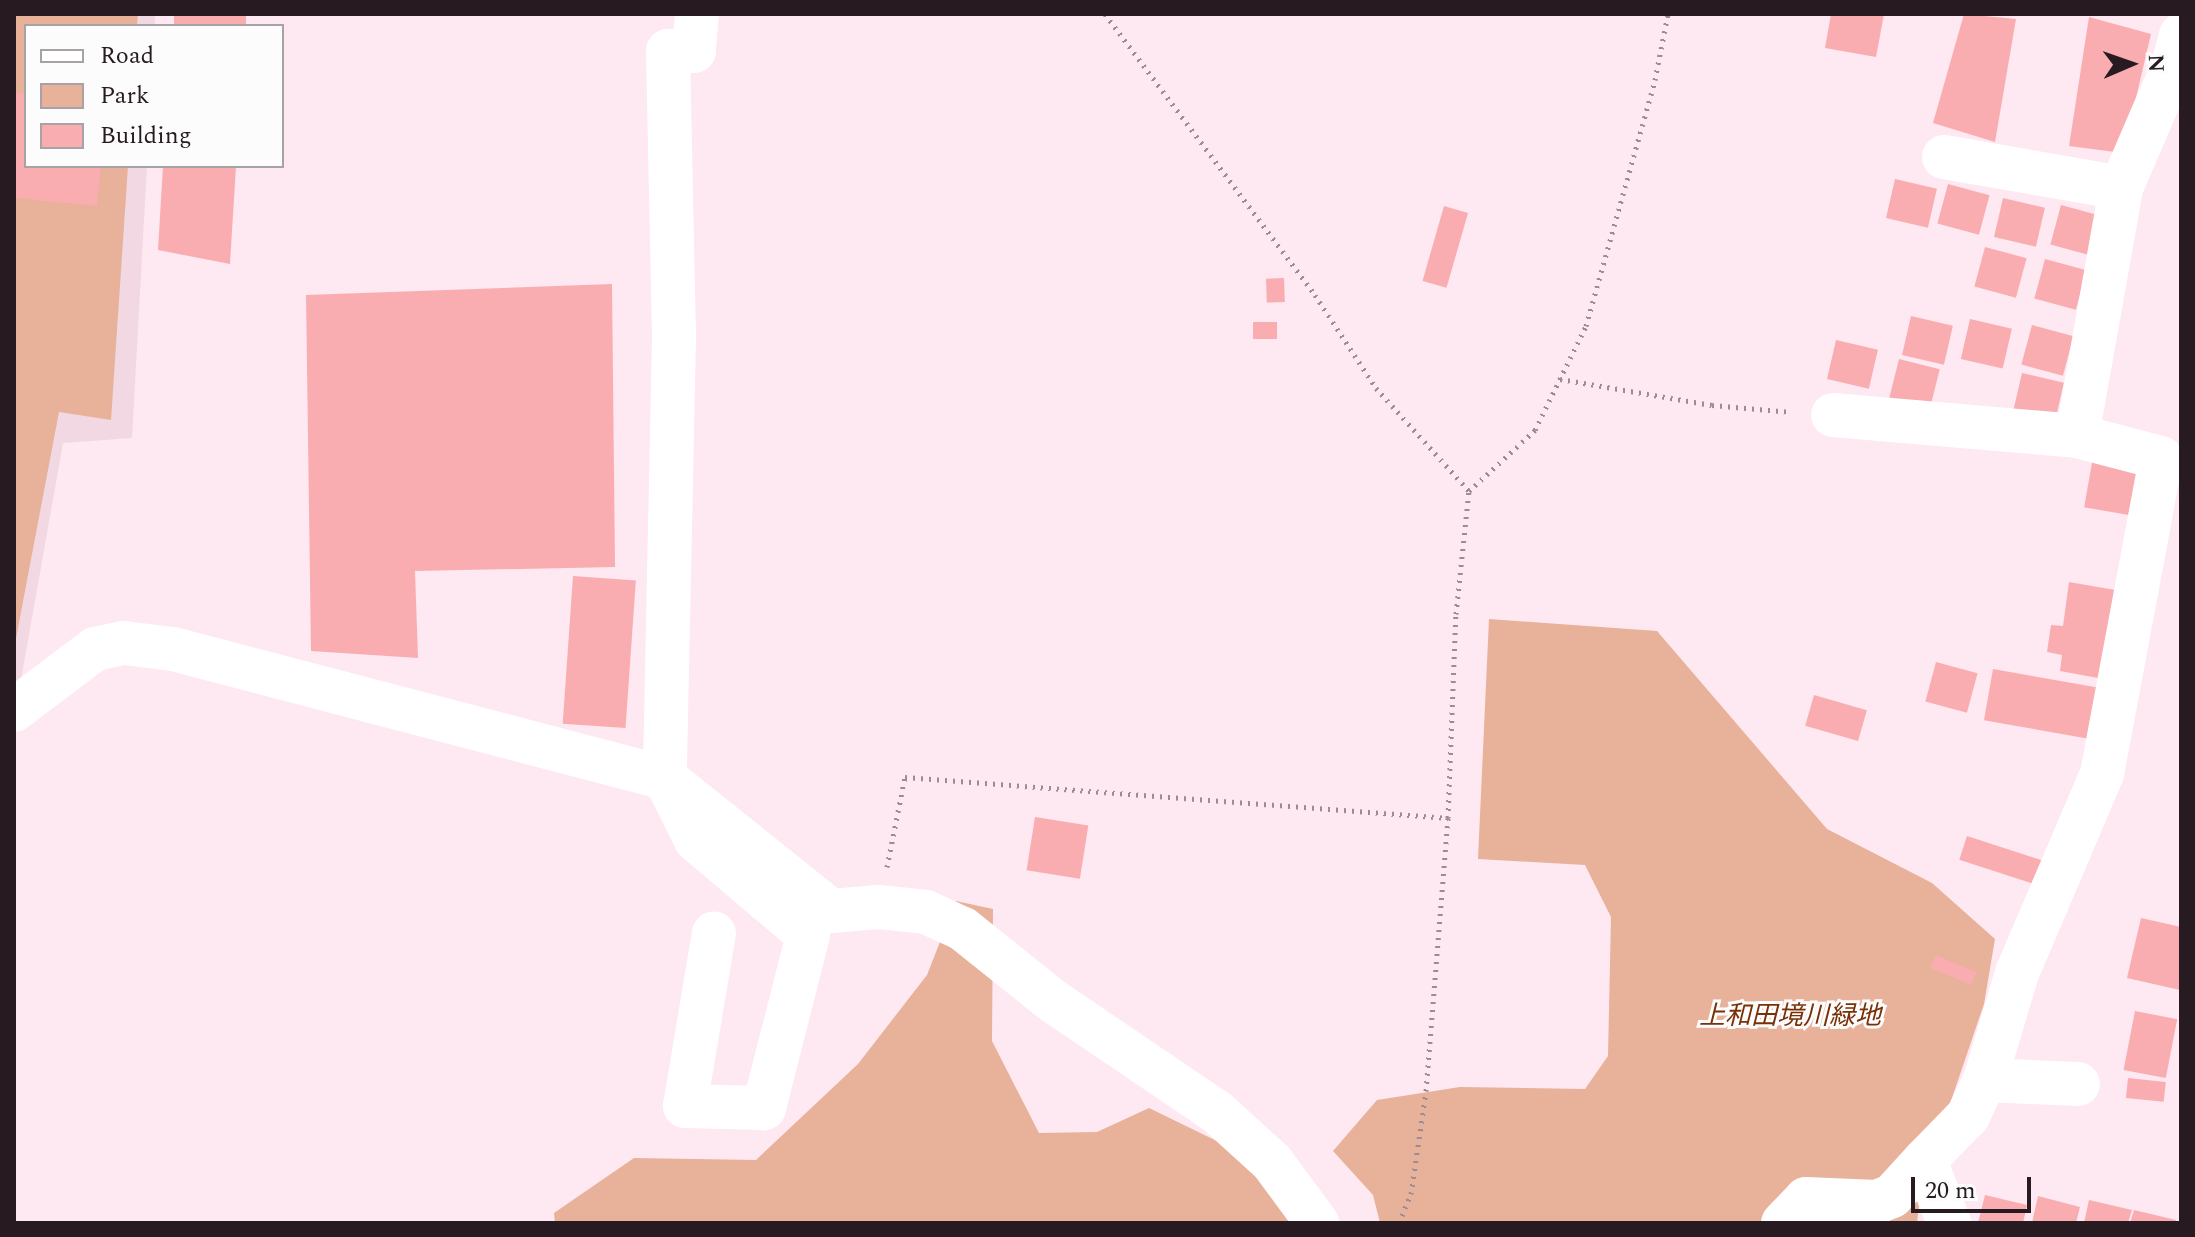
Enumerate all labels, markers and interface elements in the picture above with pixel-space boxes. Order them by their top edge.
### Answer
legend [24,24,284,168]
north arrow [2091,24,2171,104]
text: Road [100,38,154,74]
text: N [2139,54,2172,73]
text: Park [100,78,150,114]
text: Building [100,118,192,154]
park label: 上和田境川緑地 [1699,1001,1881,1033]
scale bar [1915,1161,2035,1211]
text: 20 m [1925,1173,1976,1209]

